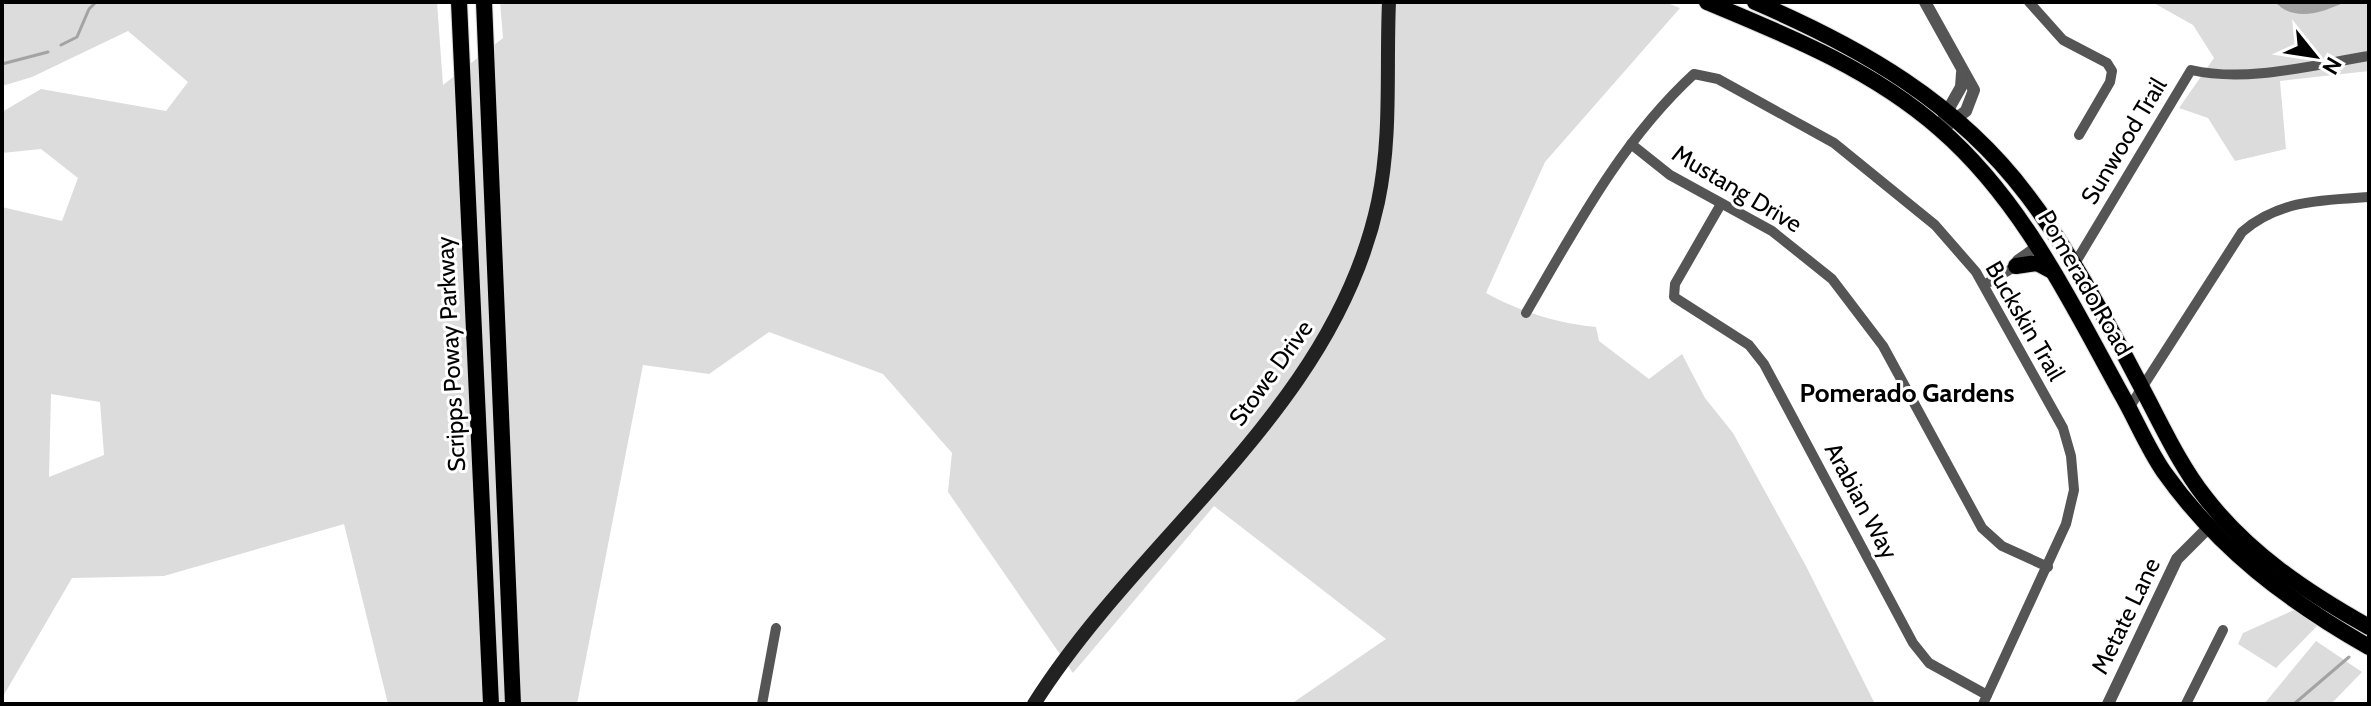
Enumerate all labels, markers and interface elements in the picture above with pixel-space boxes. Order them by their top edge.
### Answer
north arrow [2275,16,2355,96]
text: N [2316,52,2347,79]
street label: Sunwood Trail [2074,72,2173,209]
street label: Mustang Drive [1667,139,1807,239]
street label: Pomerado Road [2032,205,2139,361]
street label: Scripps Poway Parkway [430,236,471,472]
street label: Buckskin Trail [1980,256,2072,386]
street label: Stowe Drive [1223,314,1319,431]
district label: Pomerado Gardens [1799,377,2015,409]
street label: Arabian Way [1819,438,1904,564]
street label: Metate Lane [2085,553,2166,679]

